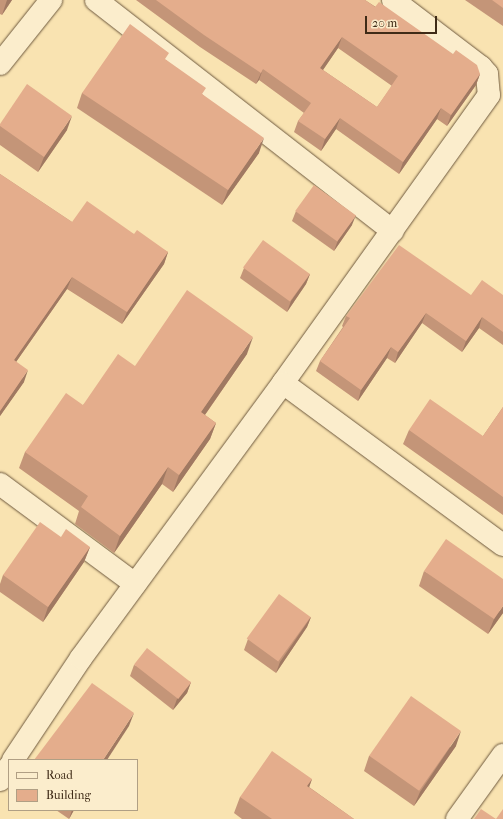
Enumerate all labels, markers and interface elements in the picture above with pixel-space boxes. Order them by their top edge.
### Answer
scale bar [367,8,439,34]
text: 20 m [372,16,397,30]
legend [8,759,138,811]
text: Road [46,768,73,782]
text: Building [46,788,91,802]

